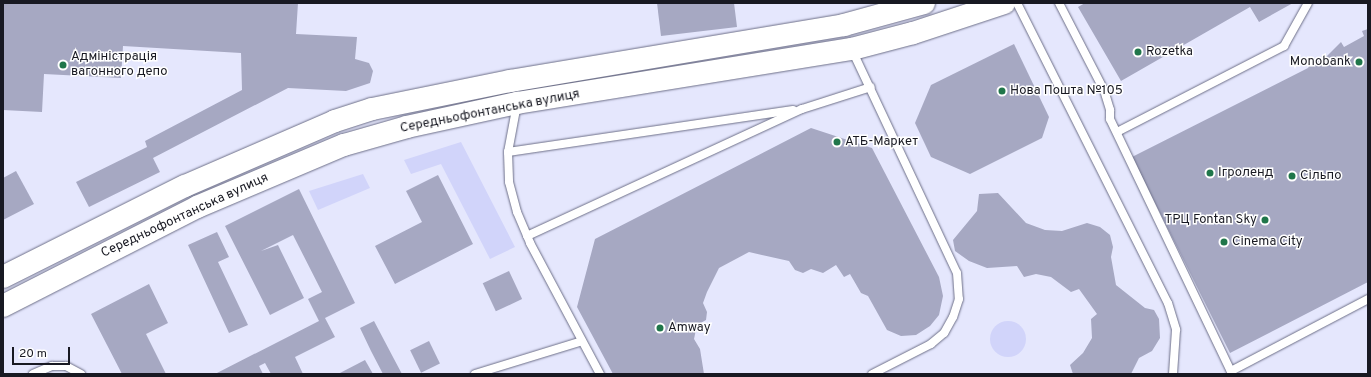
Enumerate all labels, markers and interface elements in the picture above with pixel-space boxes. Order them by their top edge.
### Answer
place label: Rozetka [1146,44,1193,60]
marker: Rozetka [1133,47,1143,57]
place label: Адміністрація вагонного депо [71,50,168,81]
place label: Monobank [1290,54,1351,70]
marker: Monobank [1354,57,1364,67]
marker: Адміністрація вагонного депо [58,60,68,70]
place label: Нова Пошта №105 [1010,83,1123,99]
marker: Нова Пошта №105 [997,86,1007,96]
street label: Середньофонтанська вулиця [399,87,581,137]
place label: АТБ-Маркет [845,134,918,150]
marker: АТБ-Маркет [832,137,842,147]
place label: Ігроленд [1218,165,1273,181]
marker: Ігроленд [1205,168,1215,178]
place label: Сільпо [1300,168,1341,184]
street label: Середньофонтанська вулиця [99,170,271,262]
marker: Сільпо [1287,171,1297,181]
place label: ТРЦ Fontan Sky [1165,212,1257,228]
marker: ТРЦ Fontan Sky [1260,215,1270,225]
place label: Cinema City [1232,234,1303,250]
marker: Cinema City [1219,237,1229,247]
place label: Amway [668,320,711,336]
marker: Amway [655,323,665,333]
scale bar [14,339,72,365]
text: 20 m [19,346,47,362]

